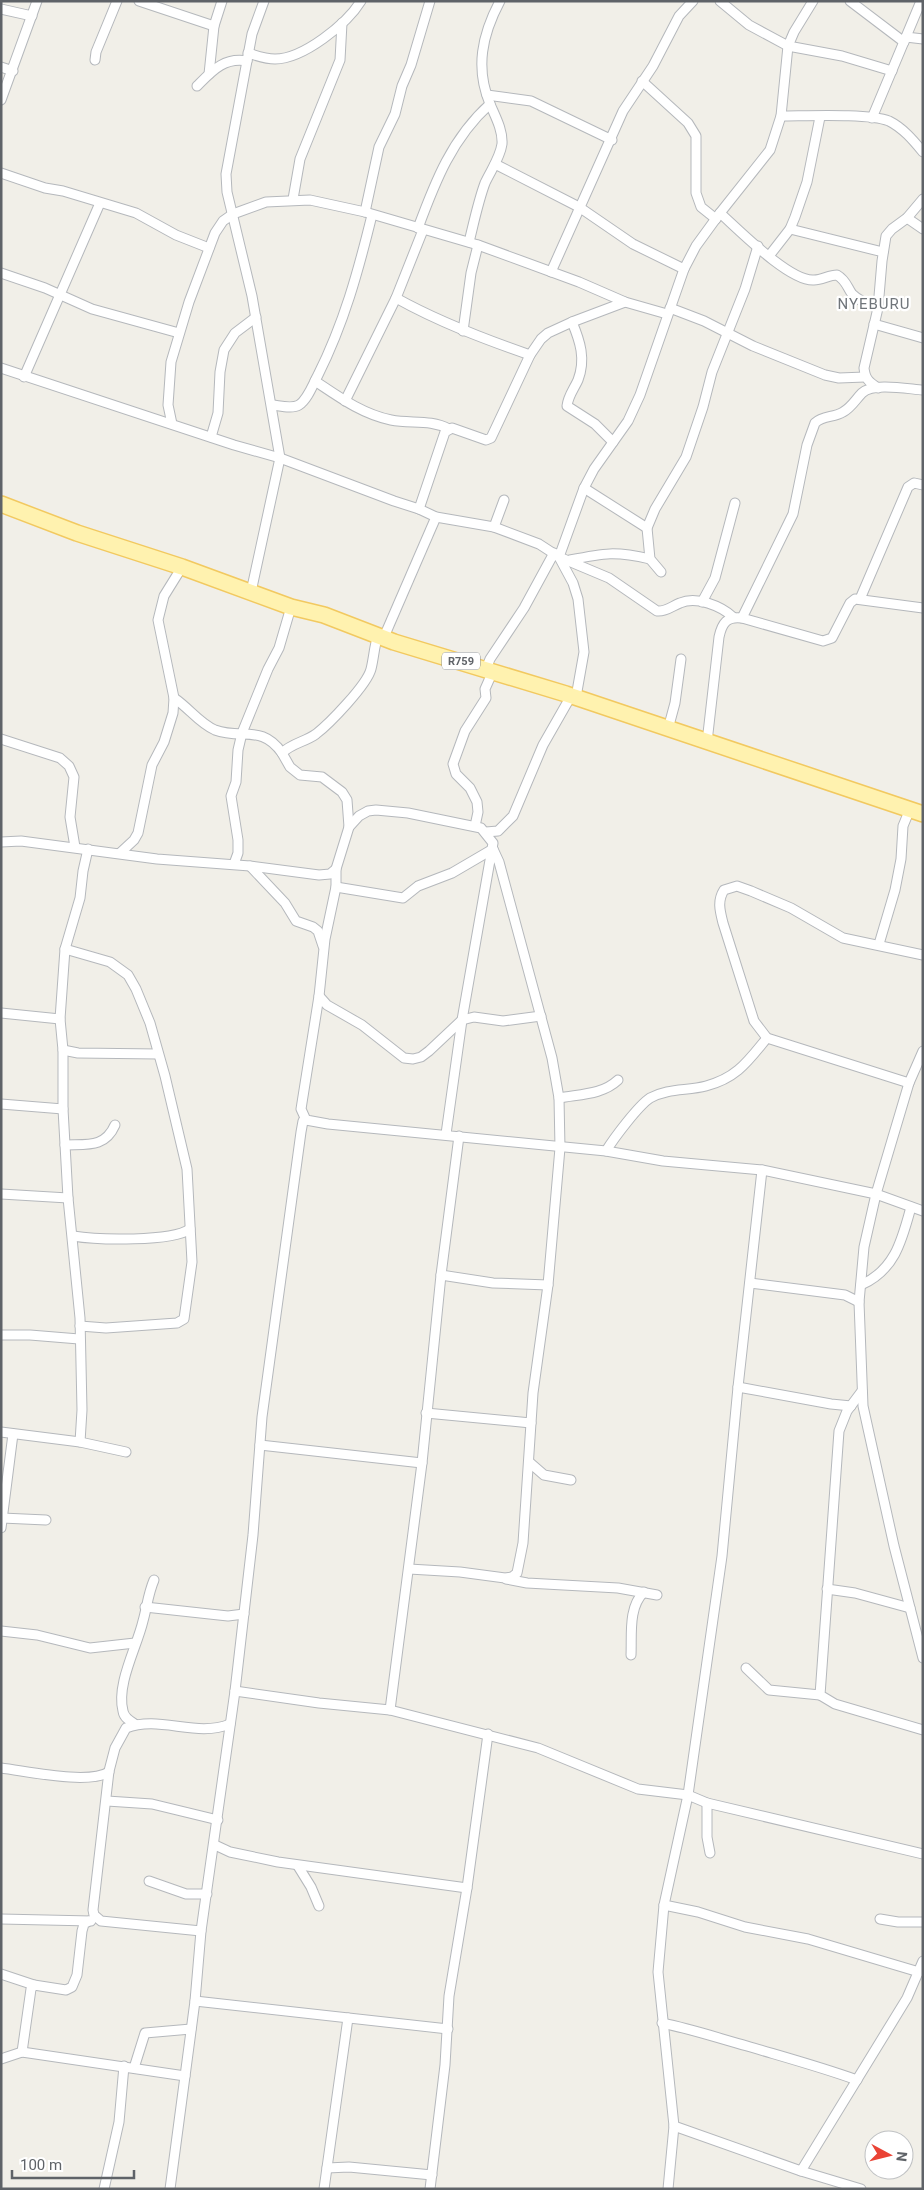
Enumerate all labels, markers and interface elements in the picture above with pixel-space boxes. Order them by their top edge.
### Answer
district label: NYEBURU [837,295,911,313]
road number: R759 [442,652,480,669]
north arrow [864,2130,914,2180]
scale bar [12,2148,135,2180]
text: N [893,2151,910,2162]
text: 100 m [20,2156,62,2174]

